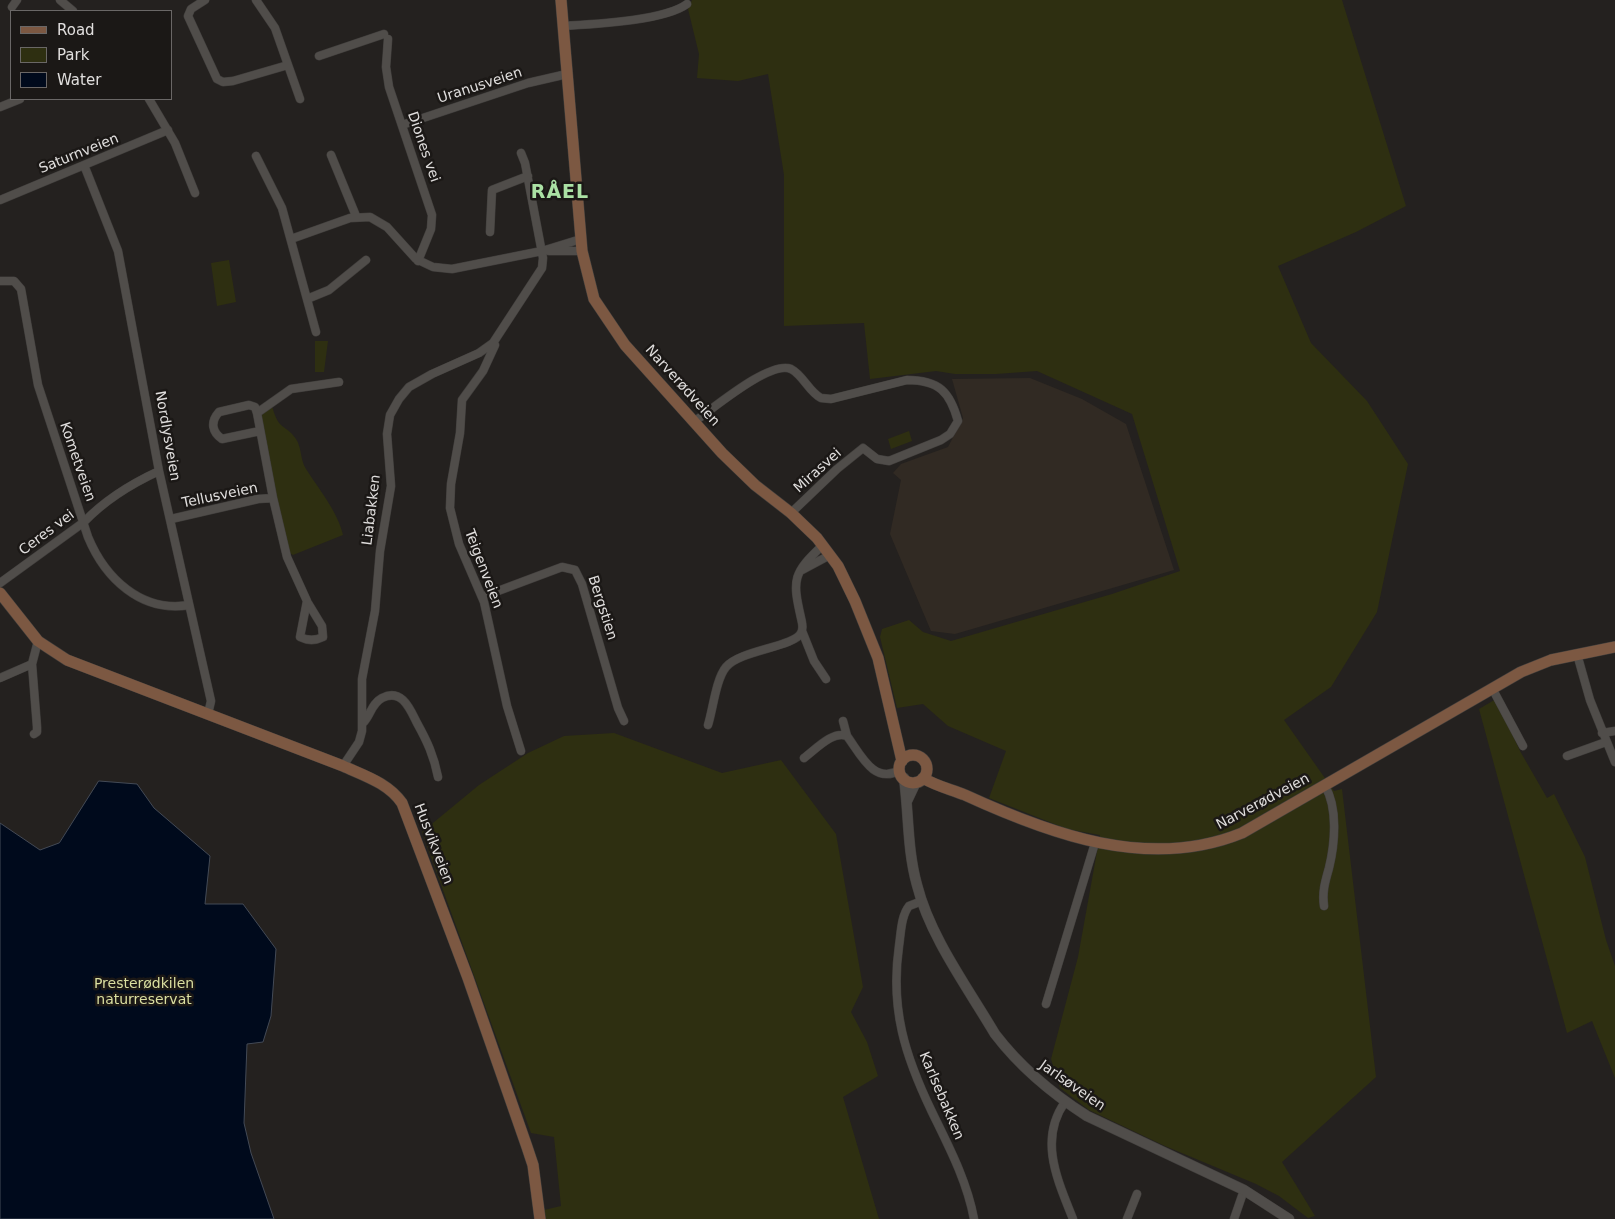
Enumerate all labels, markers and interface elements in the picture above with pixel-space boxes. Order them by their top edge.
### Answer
legend [10,10,172,100]
text: Road [57,21,95,39]
text: Park [57,46,89,64]
street label: Uranusveien [436,64,524,108]
text: Water [57,71,101,89]
street label: Diones vei [403,110,443,184]
street label: Saturnveien [37,130,121,178]
district label: RÅEL [530,182,590,204]
street label: Narverødveien [641,342,723,430]
street label: Nordlysveien [151,390,183,482]
street label: Kometveien [56,420,98,504]
street label: Mirasvei [791,445,845,497]
street label: Liabakken [359,474,385,546]
street label: Tellusveien [181,480,259,512]
street label: Ceres vei [16,507,78,559]
street label: Teigenveien [460,527,506,611]
street label: Bergstien [584,574,620,642]
street label: Narverødveien [1214,770,1312,834]
street label: Husvikveien [410,801,456,887]
park label: Presterødkilen naturreservat [94,976,194,1009]
street label: Karlsebakken [915,1050,967,1142]
street label: Jarlsøveien [1036,1057,1108,1115]

